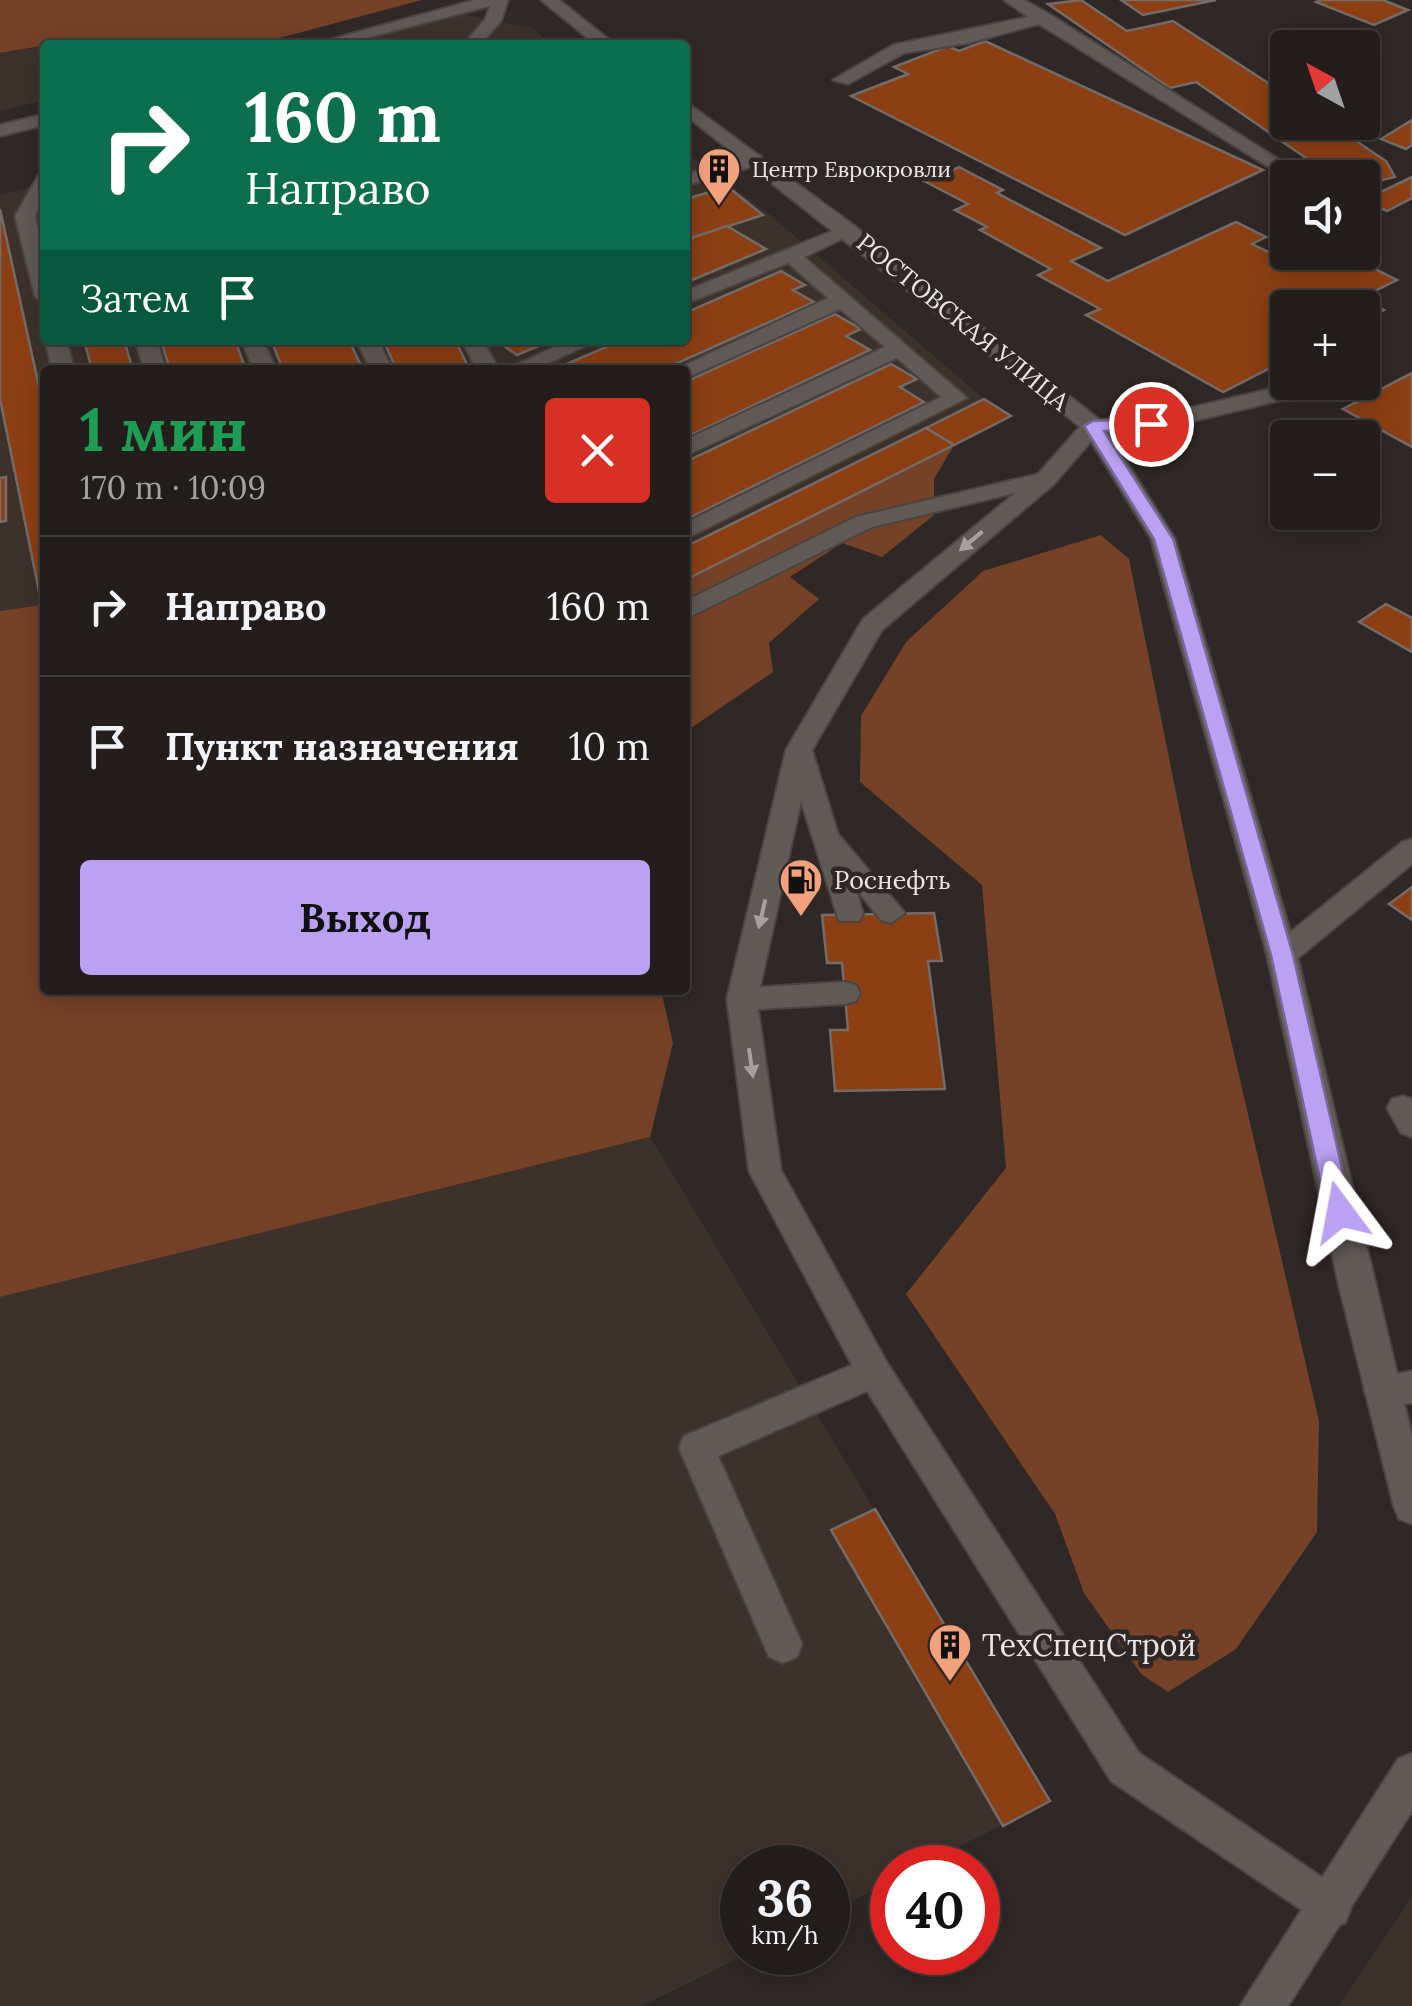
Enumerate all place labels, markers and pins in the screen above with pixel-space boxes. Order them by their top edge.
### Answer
building icon: Центр Еврокровли [696,146,742,207]
place label: Центр Еврокровли [752,155,951,183]
pin [1109,382,1194,467]
fuel station icon: Роснефть [778,857,824,918]
place label: Роснефть [834,864,951,896]
building icon: ТехСпецСтрой [927,1622,973,1683]
place label: ТехСпецСтрой [982,1626,1196,1664]

